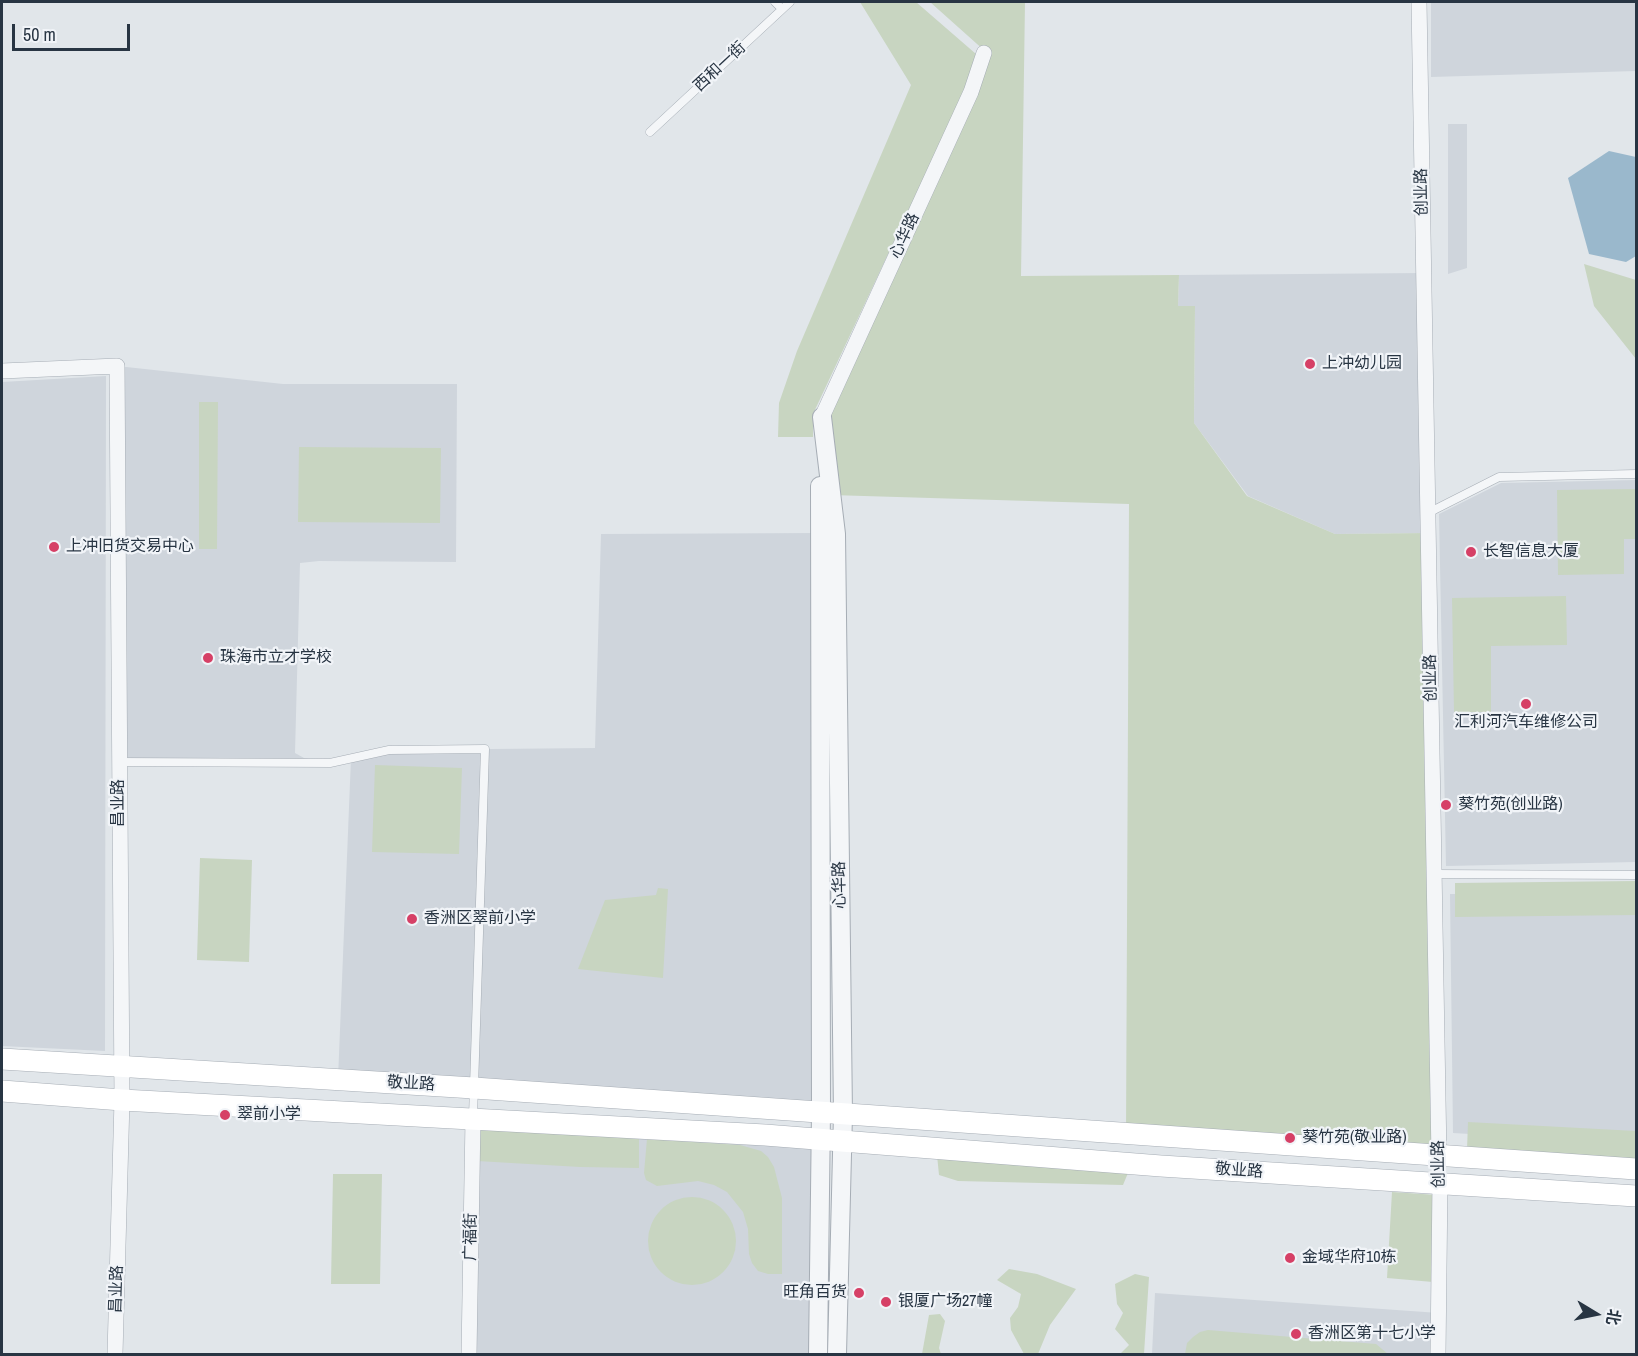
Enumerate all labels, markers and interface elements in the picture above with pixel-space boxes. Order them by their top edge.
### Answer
scale bar [15,12,134,50]
text: 50 m [23,22,56,47]
street label: 西和一街 [690,38,750,96]
street label: 创业路 [1412,168,1432,216]
street label: 心华路 [886,210,924,262]
place label: 上冲幼儿园 [1322,354,1402,374]
marker: 上冲幼儿园 [1303,357,1317,371]
place label: 上冲旧货交易中心 [66,537,194,557]
marker: 上冲旧货交易中心 [47,540,61,554]
place label: 长智信息大厦 [1483,542,1579,562]
marker: 长智信息大厦 [1464,545,1478,559]
place label: 珠海市立才学校 [220,648,332,668]
marker: 珠海市立才学校 [201,651,215,665]
street label: 创业路 [1421,654,1441,702]
marker: 汇利河汽车维修公司 [1519,697,1533,711]
place label: 汇利河汽车维修公司 [1454,713,1598,733]
street label: 昌业路 [109,779,129,827]
place label: 葵竹苑(创业路) [1458,795,1563,815]
marker: 葵竹苑(创业路) [1439,798,1453,812]
street label: 心华路 [830,861,850,909]
place label: 香洲区翠前小学 [424,909,536,929]
marker: 香洲区翠前小学 [405,912,419,926]
street label: 敬业路 [387,1073,435,1095]
place label: 翠前小学 [237,1105,301,1125]
marker: 翠前小学 [218,1108,232,1122]
place label: 葵竹苑(敬业路) [1302,1128,1407,1148]
marker: 葵竹苑(敬业路) [1283,1131,1297,1145]
street label: 创业路 [1429,1140,1449,1188]
street label: 敬业路 [1214,1160,1264,1182]
street label: 广福街 [461,1213,481,1261]
place label: 金域华府10栋 [1302,1248,1397,1268]
marker: 金域华府10栋 [1283,1251,1297,1265]
street label: 昌业路 [107,1265,127,1313]
place label: 旺角百货 [783,1283,847,1303]
north arrow [1566,1284,1626,1344]
marker: 旺角百货 [852,1286,866,1300]
place label: 银厦广场27幢 [898,1292,993,1312]
marker: 银厦广场27幢 [879,1295,893,1309]
text: 北 [1602,1307,1626,1327]
place label: 香洲区第十七小学 [1308,1324,1436,1344]
marker: 香洲区第十七小学 [1289,1327,1303,1341]

